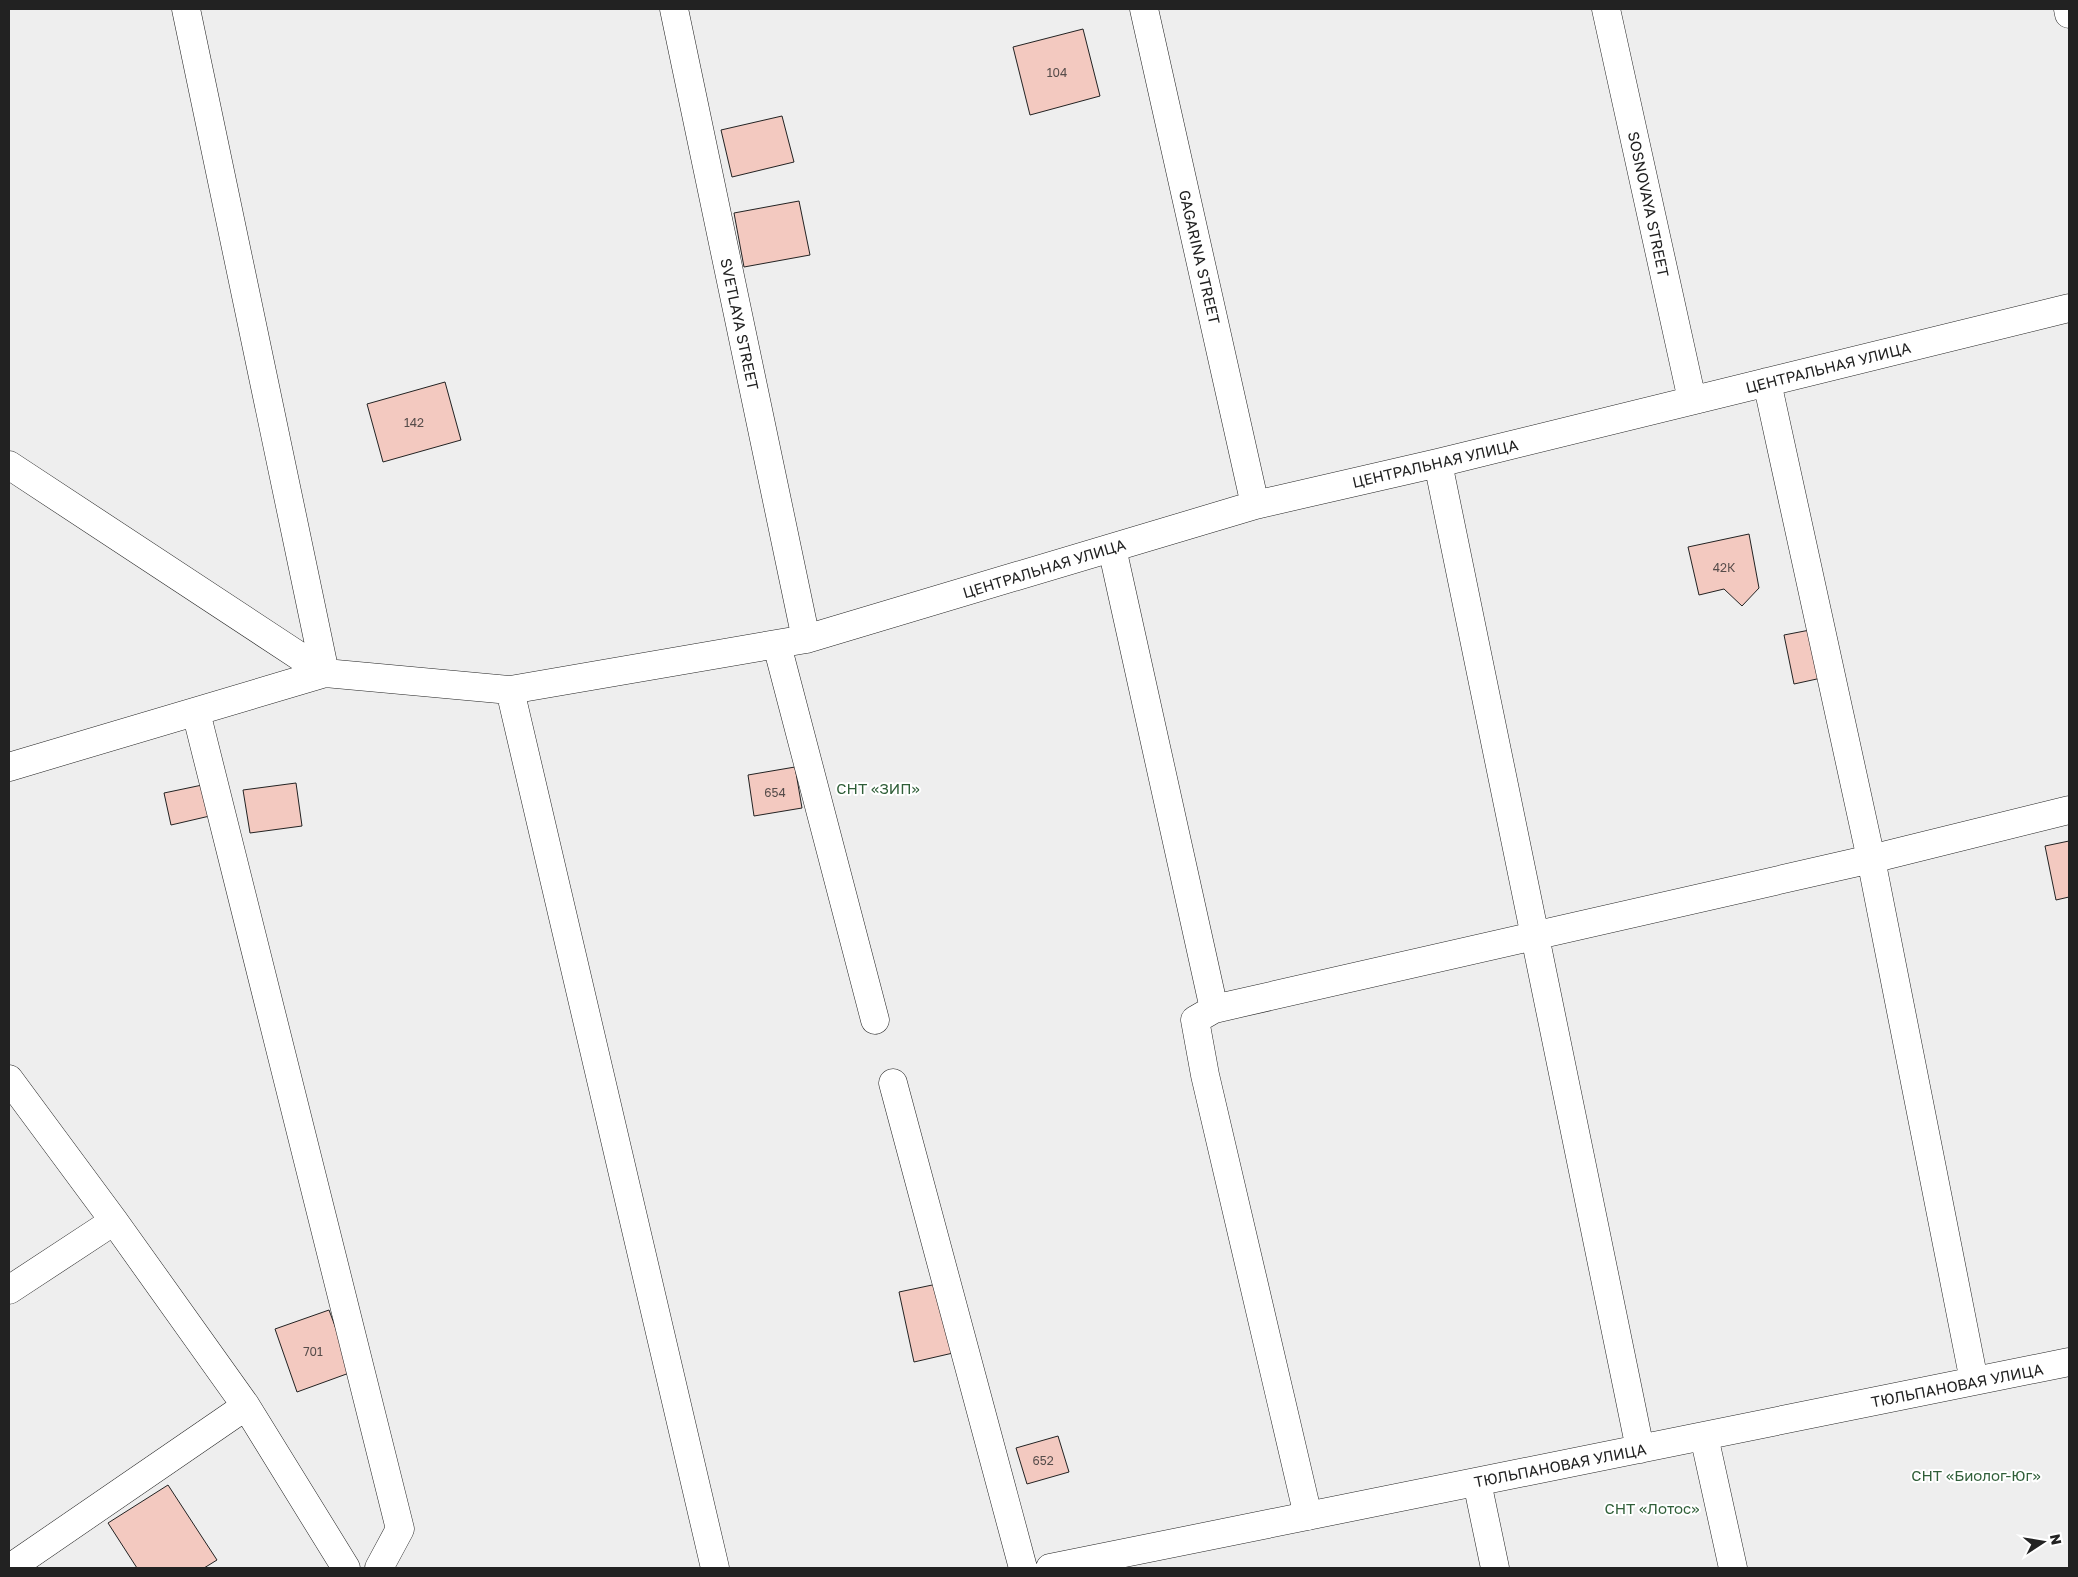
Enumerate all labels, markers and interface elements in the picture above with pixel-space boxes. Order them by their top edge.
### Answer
house number: 104 [1047,65,1067,80]
street label: SOSNOVAYA STREET [1625,130,1673,278]
street label: GAGARINA STREET [1176,188,1224,326]
street label: SVETLAYA STREET [717,257,763,391]
street label: ЦЕНТРАЛЬНАЯ УЛИЦА [1744,338,1912,396]
house number: 142 [404,415,424,430]
street label: ЦЕНТРАЛЬНАЯ УЛИЦА [1350,435,1520,491]
street label: ЦЕНТРАЛЬНАЯ УЛИЦА [960,535,1128,601]
house number: 42К [1713,560,1736,575]
park label: СНТ «ЗИП» [836,779,920,797]
house number: 654 [764,785,786,800]
house number: 701 [303,1344,323,1359]
street label: ТЮЛЬПАНОВАЯ УЛИЦА [1869,1359,2045,1411]
street label: ТЮЛЬПАНОВАЯ УЛИЦА [1472,1439,1648,1491]
house number: 652 [1032,1453,1054,1468]
park label: СНТ «Биолог-Юг» [1911,1466,2041,1484]
park label: СНТ «Лотос» [1604,1499,1700,1517]
north arrow [2018,1517,2068,1567]
text: N [2047,1532,2066,1546]

